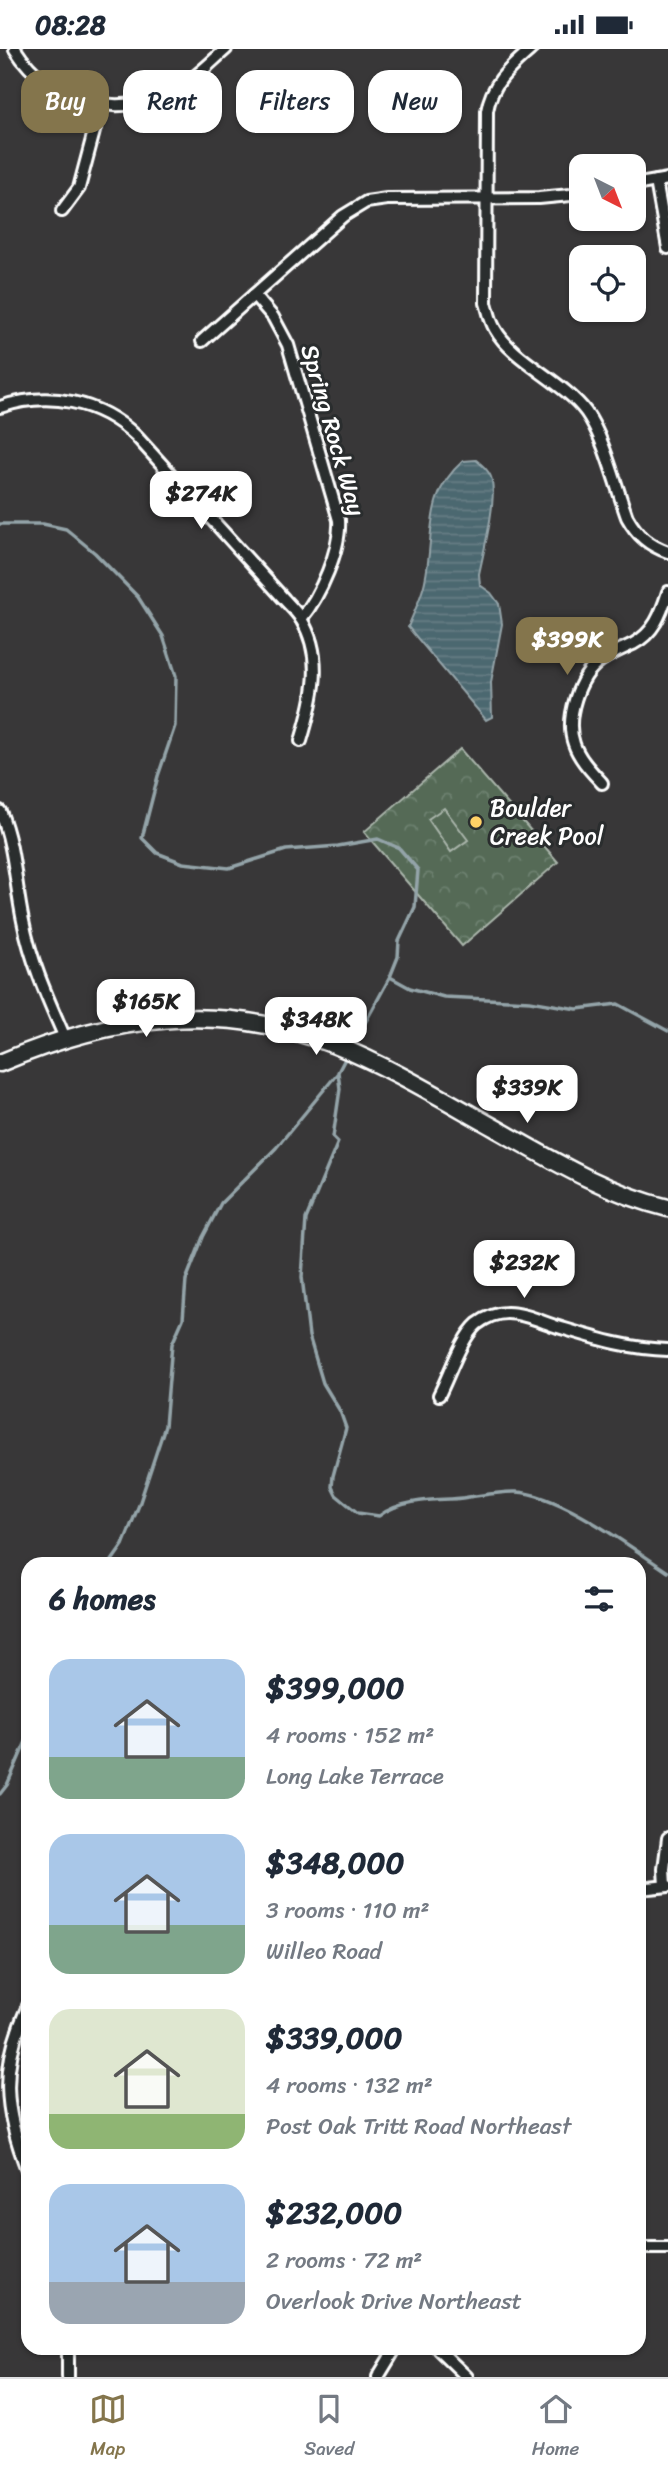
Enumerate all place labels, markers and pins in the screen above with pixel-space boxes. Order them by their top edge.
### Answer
pin: $274K [152,471,250,531]
pin: $399K [518,617,616,677]
place label: Boulder Creek Pool [490,787,605,857]
marker: Boulder Creek Pool [468,814,484,830]
pin: $165K [97,979,195,1039]
pin: $348K [267,997,365,1057]
pin: $339K [478,1065,576,1125]
pin: $232K [475,1241,573,1300]

